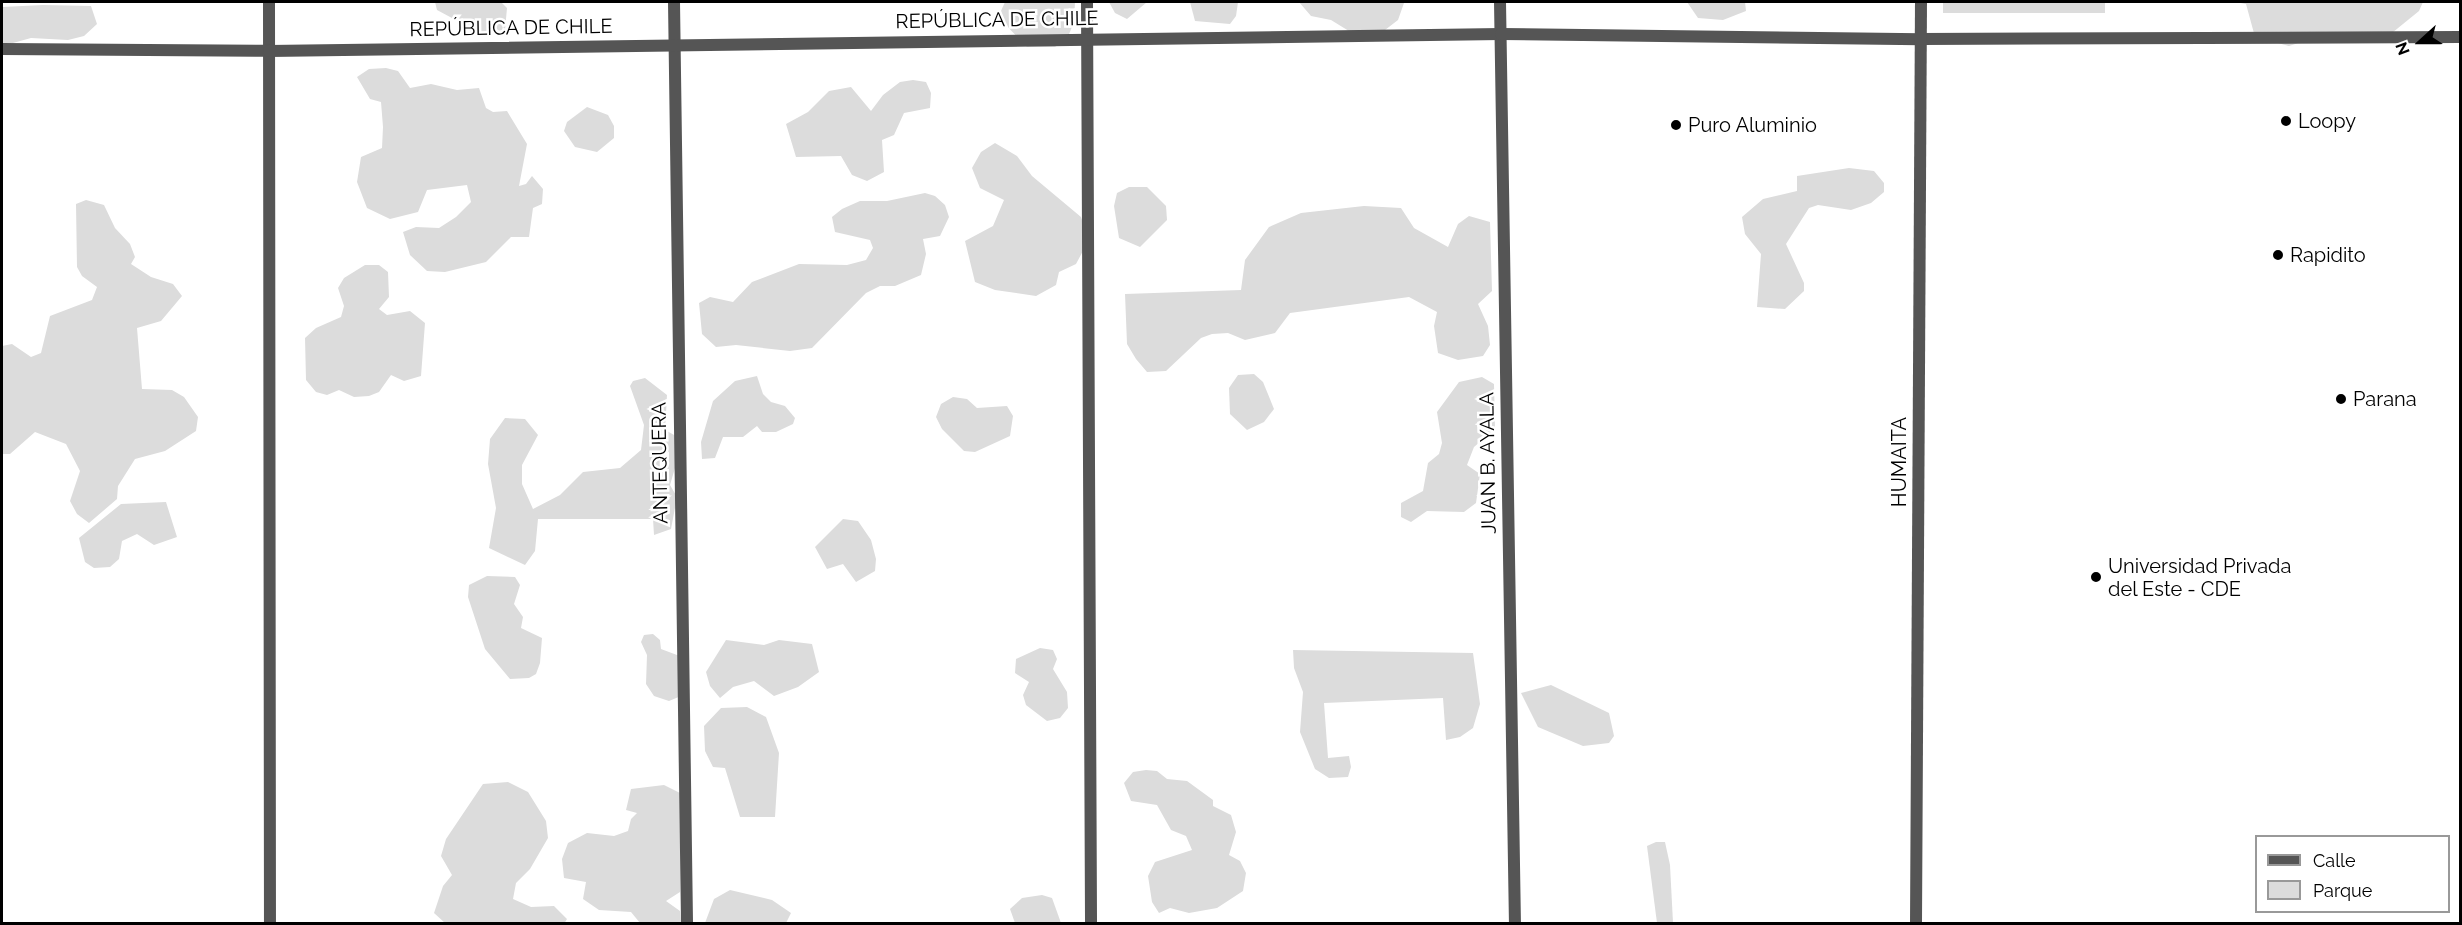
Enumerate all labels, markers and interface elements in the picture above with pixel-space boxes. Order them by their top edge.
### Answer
street label: REPÚBLICA DE CHILE [895,6,1099,34]
north arrow [2390,12,2450,72]
street label: REPÚBLICA DE CHILE [409,14,613,42]
text: N [2392,40,2414,58]
place label: Loopy [2298,109,2356,133]
place label: Puro Aluminio [1688,113,1818,137]
marker: Loopy [2279,114,2293,128]
marker: Puro Aluminio [1669,118,1683,132]
place label: Rapidito [2290,243,2366,267]
marker: Rapidito [2271,248,2285,262]
place label: Parana [2353,387,2417,411]
street label: JUAN B. AYALA [1475,392,1501,534]
marker: Parana [2334,392,2348,406]
street label: ANTEQUERA [647,402,673,524]
street label: HUMAITA [1887,417,1911,507]
place label: Universidad Privada del Este - CDE [2108,554,2291,601]
marker: Universidad Privada del Este - CDE [2089,570,2103,584]
legend [2255,835,2450,913]
text: Calle [2313,850,2356,871]
text: Parque [2313,880,2372,901]

